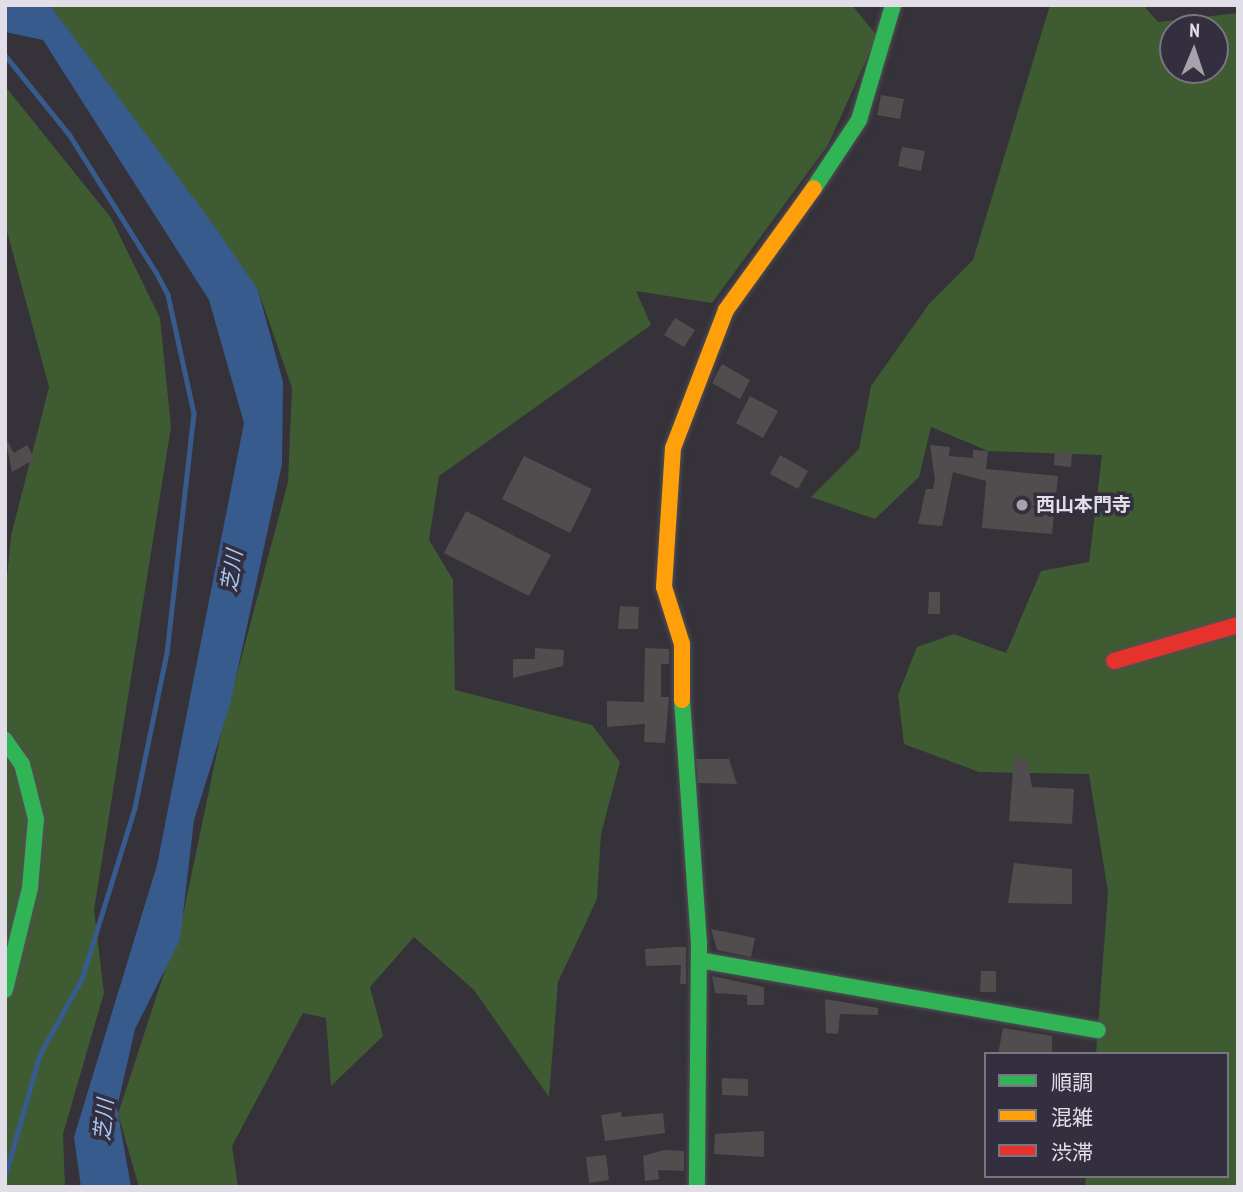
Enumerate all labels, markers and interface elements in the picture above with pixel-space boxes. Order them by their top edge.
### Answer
north arrow [1159,14,1229,84]
text: N [1189,18,1200,42]
place label: 西山本門寺 [1036,494,1131,516]
marker: 西山本門寺 [1014,497,1030,513]
water label: 芝川 [216,548,248,594]
legend [984,1052,1229,1178]
text: 順調 [1051,1069,1093,1096]
water label: 芝川 [90,1098,118,1142]
text: 混雑 [1051,1104,1093,1131]
text: 渋滞 [1051,1139,1093,1166]

